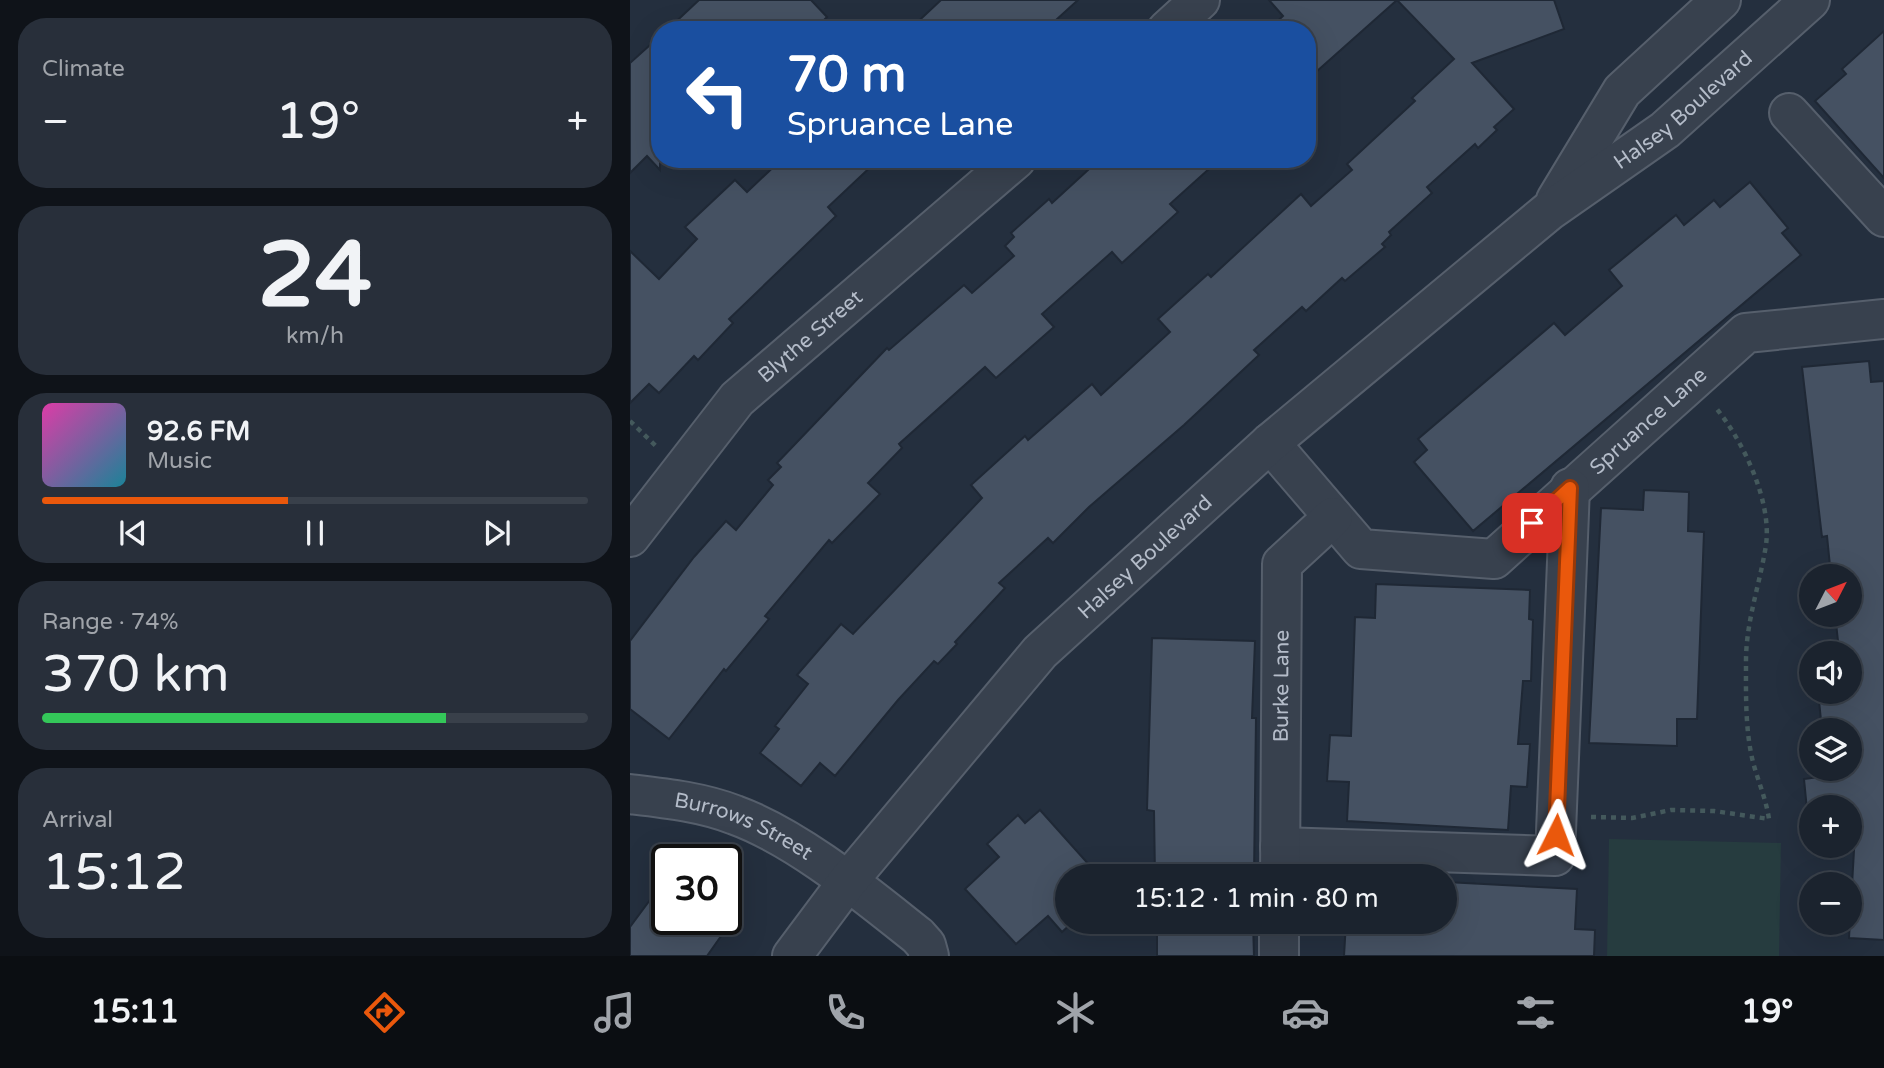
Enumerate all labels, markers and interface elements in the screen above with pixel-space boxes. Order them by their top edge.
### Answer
street label: Halsey Boulevard [1609,45,1757,174]
text: 70 m [787,46,906,105]
icon: left [672,49,763,140]
text: Climate [42,55,125,83]
text: 19° [275,90,360,153]
text: − [42,99,69,145]
text: + [567,99,588,145]
text: Spruance Lane [787,106,1013,144]
text: 24 [258,221,372,331]
street label: Blythe Street [753,284,867,388]
text: km/h [286,322,344,350]
street label: Spruance Lane [1584,362,1712,480]
text: 92.6 FM [147,416,250,447]
text: Music [147,447,212,475]
street label: Halsey Boulevard [1073,490,1217,624]
pin [1502,493,1562,553]
icon: arrive [1513,504,1551,542]
icon: previous [114,514,152,552]
icon: pause [296,514,334,552]
icon: next [478,514,516,552]
north arrow [1799,564,1862,626]
map controls [1799,564,1862,935]
text: Range · 74% [42,608,178,636]
street label: Burke Lane [1268,630,1294,742]
button: sound [1799,641,1862,704]
text: 370 km [42,643,230,706]
button: layers [1799,718,1862,781]
street label: Burrows Street [673,787,817,865]
button: + [1799,795,1862,858]
position arrow [1519,798,1593,872]
text: Arrival [42,806,113,834]
text: 15:12 [42,841,186,904]
speed limit sign: 30 [651,844,742,935]
button: − [1799,872,1862,935]
text: 15:12 · 1 min · 80 m [1133,883,1379,914]
icon: directions [360,988,409,1037]
icon: music [590,988,639,1037]
icon: phone [821,988,870,1037]
icon: climate [1051,988,1100,1037]
icon: car [1281,988,1330,1037]
icon: filters [1511,988,1560,1037]
text: 15:11 [91,993,179,1031]
text: 19° [1741,993,1793,1031]

